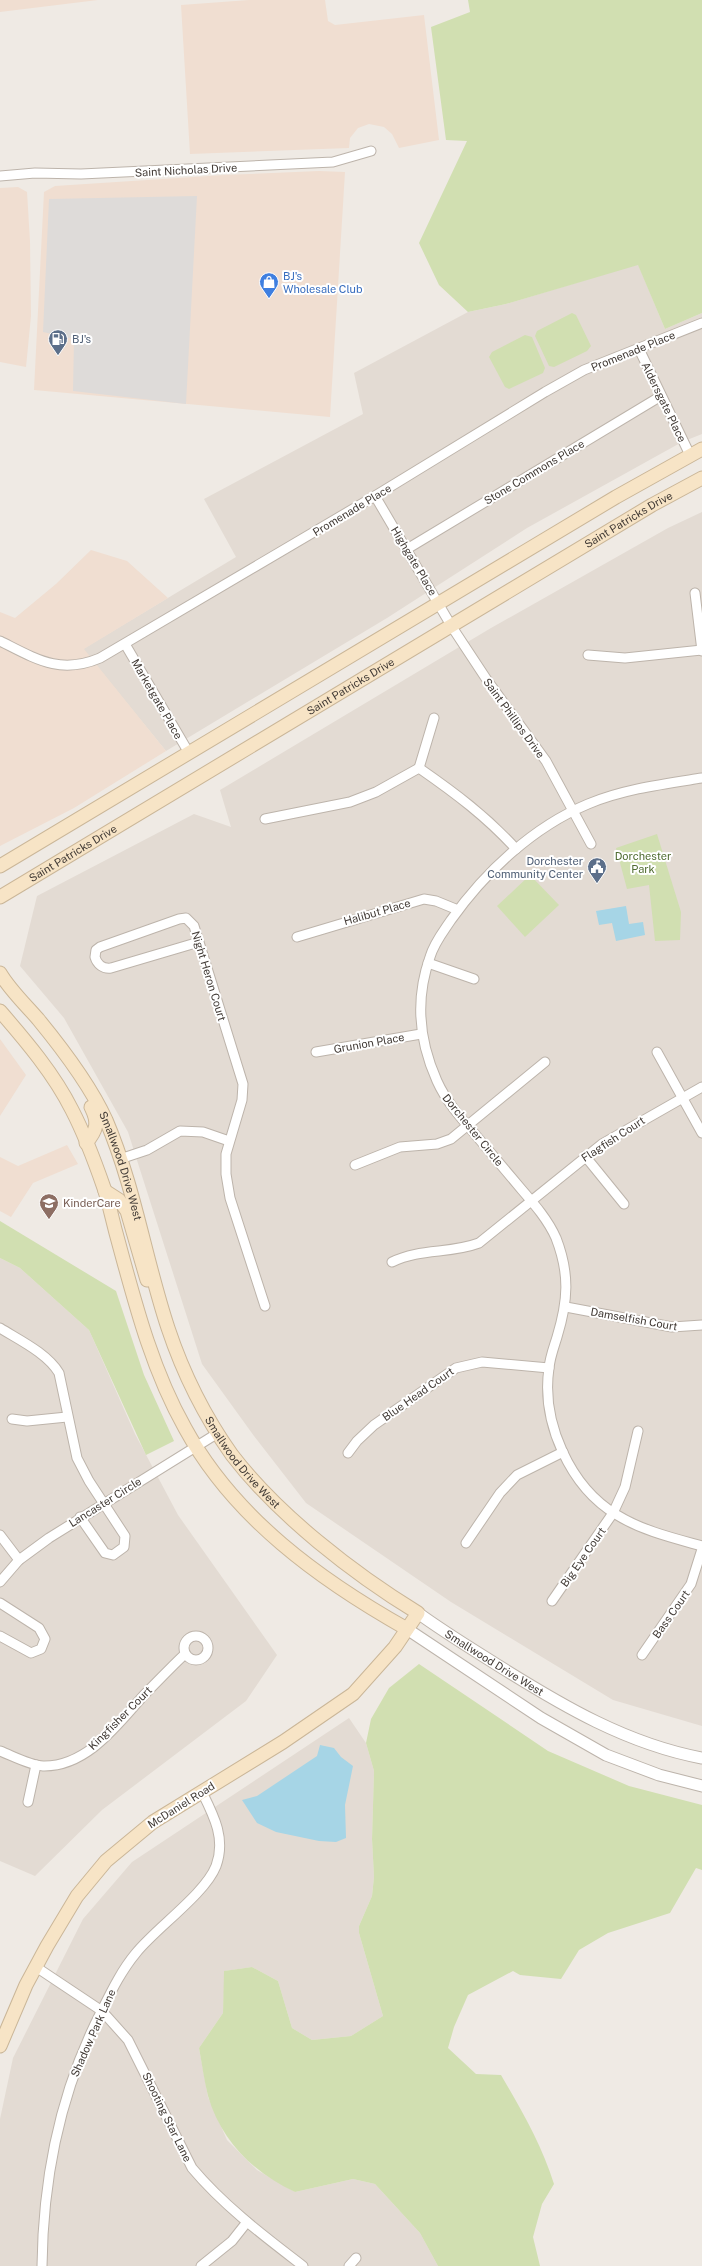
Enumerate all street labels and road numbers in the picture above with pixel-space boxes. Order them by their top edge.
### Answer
street label: Saint Nicholas Drive [134,161,238,179]
street label: Promenade Place [589,329,677,373]
street label: Aldersgate Place [639,360,689,444]
street label: Stone Commons Place [482,437,586,507]
street label: Promenade Place [311,482,393,538]
street label: Saint Patricks Drive [582,489,674,550]
street label: Highgate Place [389,524,439,598]
street label: Saint Patricks Drive [305,655,396,717]
street label: Marketgate Place [129,657,185,741]
street label: Saint Phillips Drive [481,676,547,760]
street label: Saint Patricks Drive [27,822,119,884]
street label: Halibut Place [342,897,412,927]
street label: Night Heron Court [190,930,228,1022]
street label: Grunion Place [333,1031,405,1055]
street label: Dorchester Circle [440,1092,506,1168]
street label: Smallwood Drive West [97,1109,144,1222]
street label: Flagfish Court [579,1114,647,1164]
street label: Damselfish Court [590,1305,678,1333]
street label: Blue Head Court [380,1365,456,1423]
street label: Smallwood Drive West [203,1414,283,1511]
street label: Lancaster Circle [67,1475,143,1529]
street label: Big Eye Court [558,1525,608,1589]
street label: Bass Court [650,1588,692,1640]
street label: Smallwood Drive West [443,1627,546,1698]
street label: Kingfisher Court [86,1684,154,1752]
street label: McDaniel Road [145,1780,217,1830]
street label: Shadow Park Lane [68,1987,118,2079]
street label: Shooting Star Lane [140,2070,194,2164]

